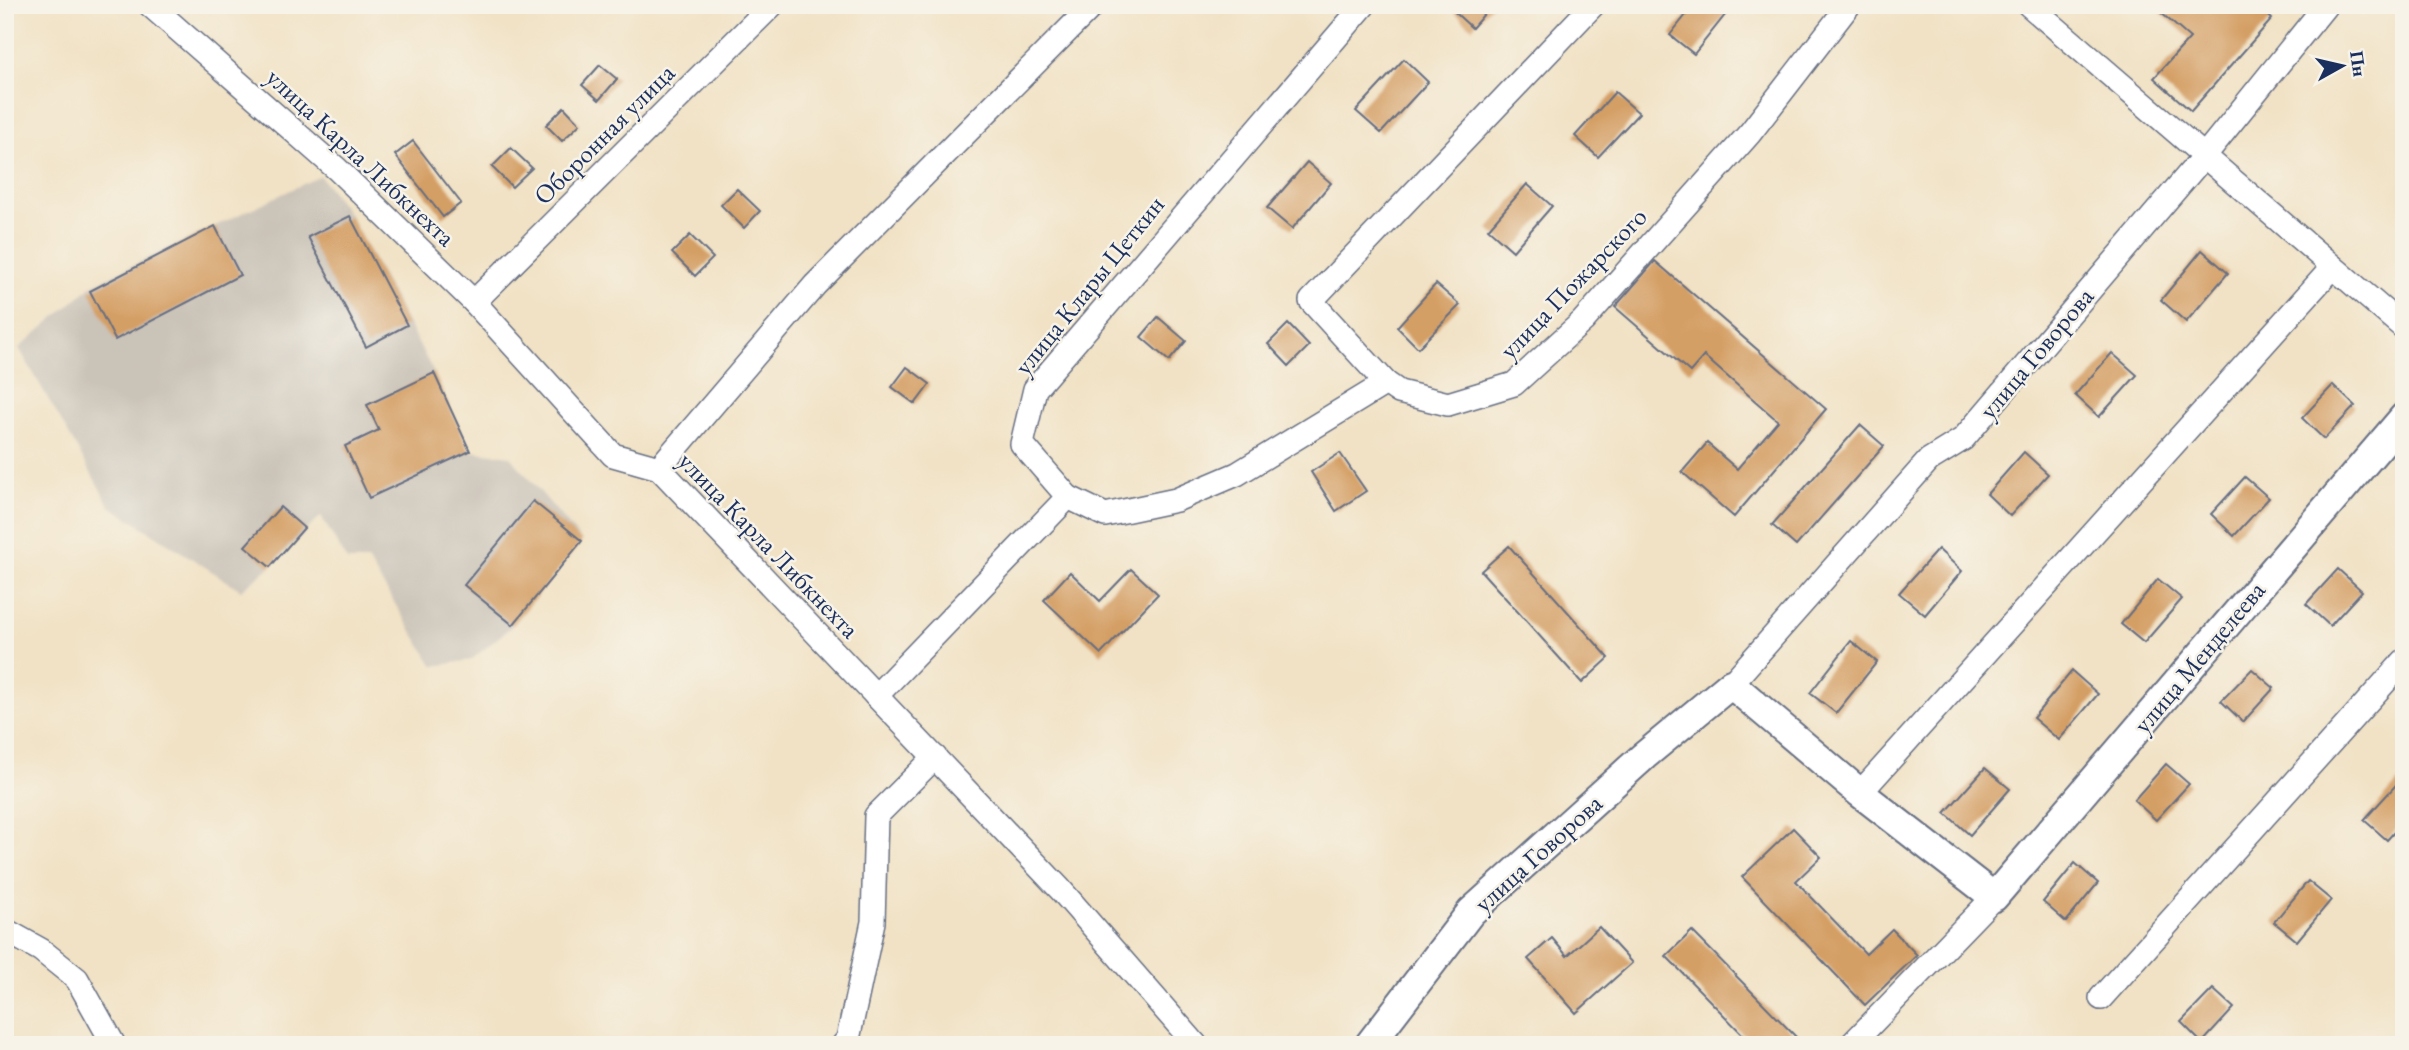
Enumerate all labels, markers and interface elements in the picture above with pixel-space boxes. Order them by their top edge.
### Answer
north arrow [2308,32,2378,102]
text: Пн [2344,49,2373,78]
street label: Оборонная улица [526,56,682,212]
street label: улица Карла Либкнехта [259,60,463,254]
street label: улица Клары Цеткин [1006,188,1172,382]
street label: улица Пожарского [1492,200,1654,366]
street label: улица Говорова [1971,280,2101,426]
street label: улица Карла Либкнехта [671,444,867,646]
street label: улица Менделеева [2125,573,2273,740]
street label: улица Говорова [1467,786,1610,920]

